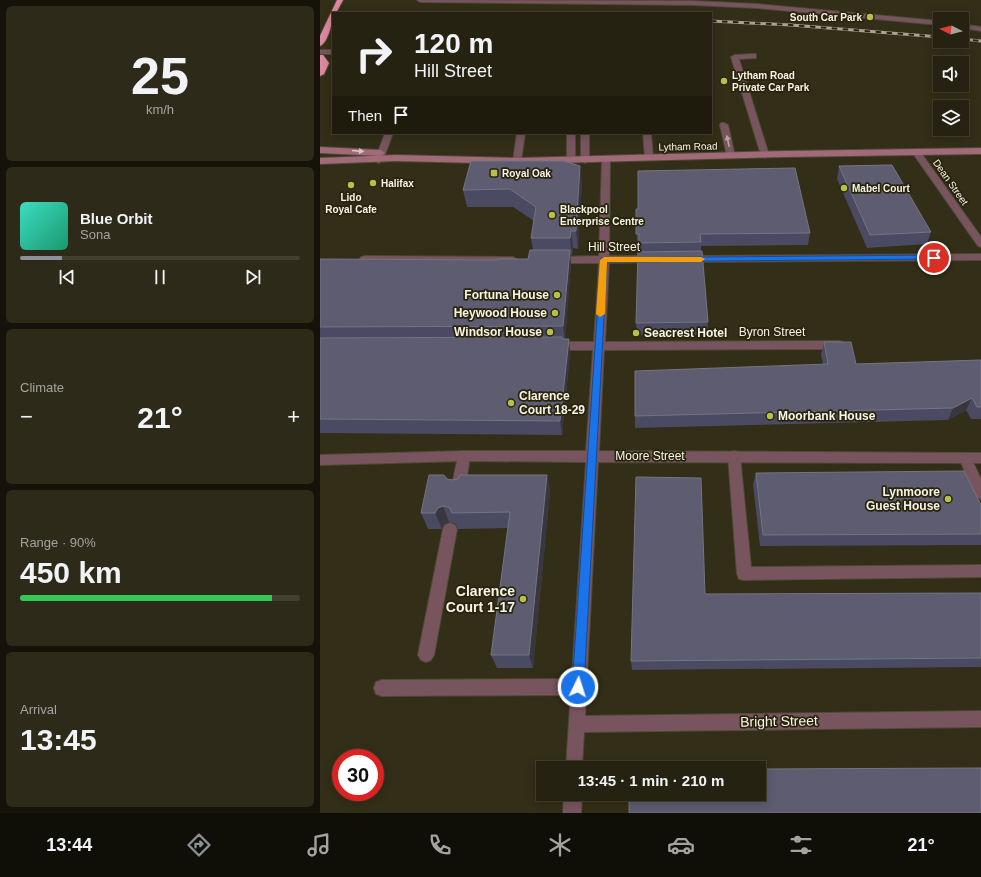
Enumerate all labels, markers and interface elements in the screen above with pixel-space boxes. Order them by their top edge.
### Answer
place label: South Car Park [790,12,862,23]
marker: South Car Park [865,12,875,22]
north arrow [933,12,969,48]
map controls [933,12,969,136]
icon: right [348,28,400,80]
text: 120 m [414,28,493,59]
text: 25 [131,47,189,105]
button: sound [933,56,969,92]
text: Hill Street [414,61,492,81]
place label: Lytham Road Private Car Park [732,70,810,93]
marker: Lytham Road Private Car Park [719,76,729,86]
button: layers [933,100,969,136]
text: km/h [146,102,174,117]
icon: arrive [390,104,412,126]
text: Then [348,107,382,124]
one-way arrow [724,134,730,147]
street label: Lytham Road [658,140,718,153]
one-way arrow [352,148,364,154]
street label: Dean Street [931,157,971,207]
marker: Royal Oak [489,168,499,178]
place label: Royal Oak [502,168,551,179]
marker: Halifax [368,178,378,188]
place label: Halifax [381,178,414,189]
marker: Lido Royal Cafe [346,180,356,190]
marker: Mabel Court [839,183,849,193]
place label: Mabel Court [852,183,910,194]
place label: Lido Royal Cafe [325,192,377,215]
place label: Blackpool Enterprise Centre [560,204,644,227]
text: Blue Orbit [80,210,153,227]
marker: Blackpool Enterprise Centre [547,210,557,220]
text: Sona [80,227,110,242]
street label: Hill Street [588,240,641,254]
pin [917,241,951,275]
icon: arrive [923,247,945,269]
icon: previous [56,266,78,288]
icon: pause [149,266,171,288]
icon: next [242,266,264,288]
place label: Fortuna House [464,288,549,302]
marker: Fortuna House [552,290,562,300]
place label: Heywood House [454,306,547,320]
marker: Heywood House [550,308,560,318]
place label: Windsor House [454,325,542,339]
street label: Byron Street [739,325,806,339]
place label: Seacrest Hotel [644,326,727,340]
marker: Windsor House [545,327,555,337]
marker: Seacrest Hotel [631,328,641,338]
text: Climate [20,380,64,395]
place label: Clarence Court 18-29 [519,389,585,417]
marker: Clarence Court 18-29 [506,398,516,408]
text: 21° [137,401,183,434]
text: − [20,404,33,429]
text: + [287,404,300,429]
place label: Moorbank House [778,409,876,423]
marker: Moorbank House [765,411,775,421]
street label: Moore Street [615,449,685,463]
place label: Lynmoore Guest House [866,485,940,513]
marker: Lynmoore Guest House [943,494,953,504]
text: Range · 90% [20,535,96,550]
text: 450 km [20,556,122,589]
place label: Clarence Court 1-17 [446,583,515,615]
marker: Clarence Court 1-17 [518,594,528,604]
position arrow [557,666,599,708]
text: Arrival [20,702,57,717]
street label: Bright Street [740,712,818,730]
text: 13:45 [20,723,97,756]
speed limit sign: 30 [332,749,384,801]
text: 13:45 · 1 min · 210 m [578,772,724,789]
icon: directions [185,831,213,859]
icon: music [305,831,333,859]
icon: phone [426,831,454,859]
icon: climate [546,831,574,859]
icon: car [667,831,695,859]
icon: filters [787,831,815,859]
text: 13:44 [46,835,92,855]
text: 21° [907,835,935,855]

